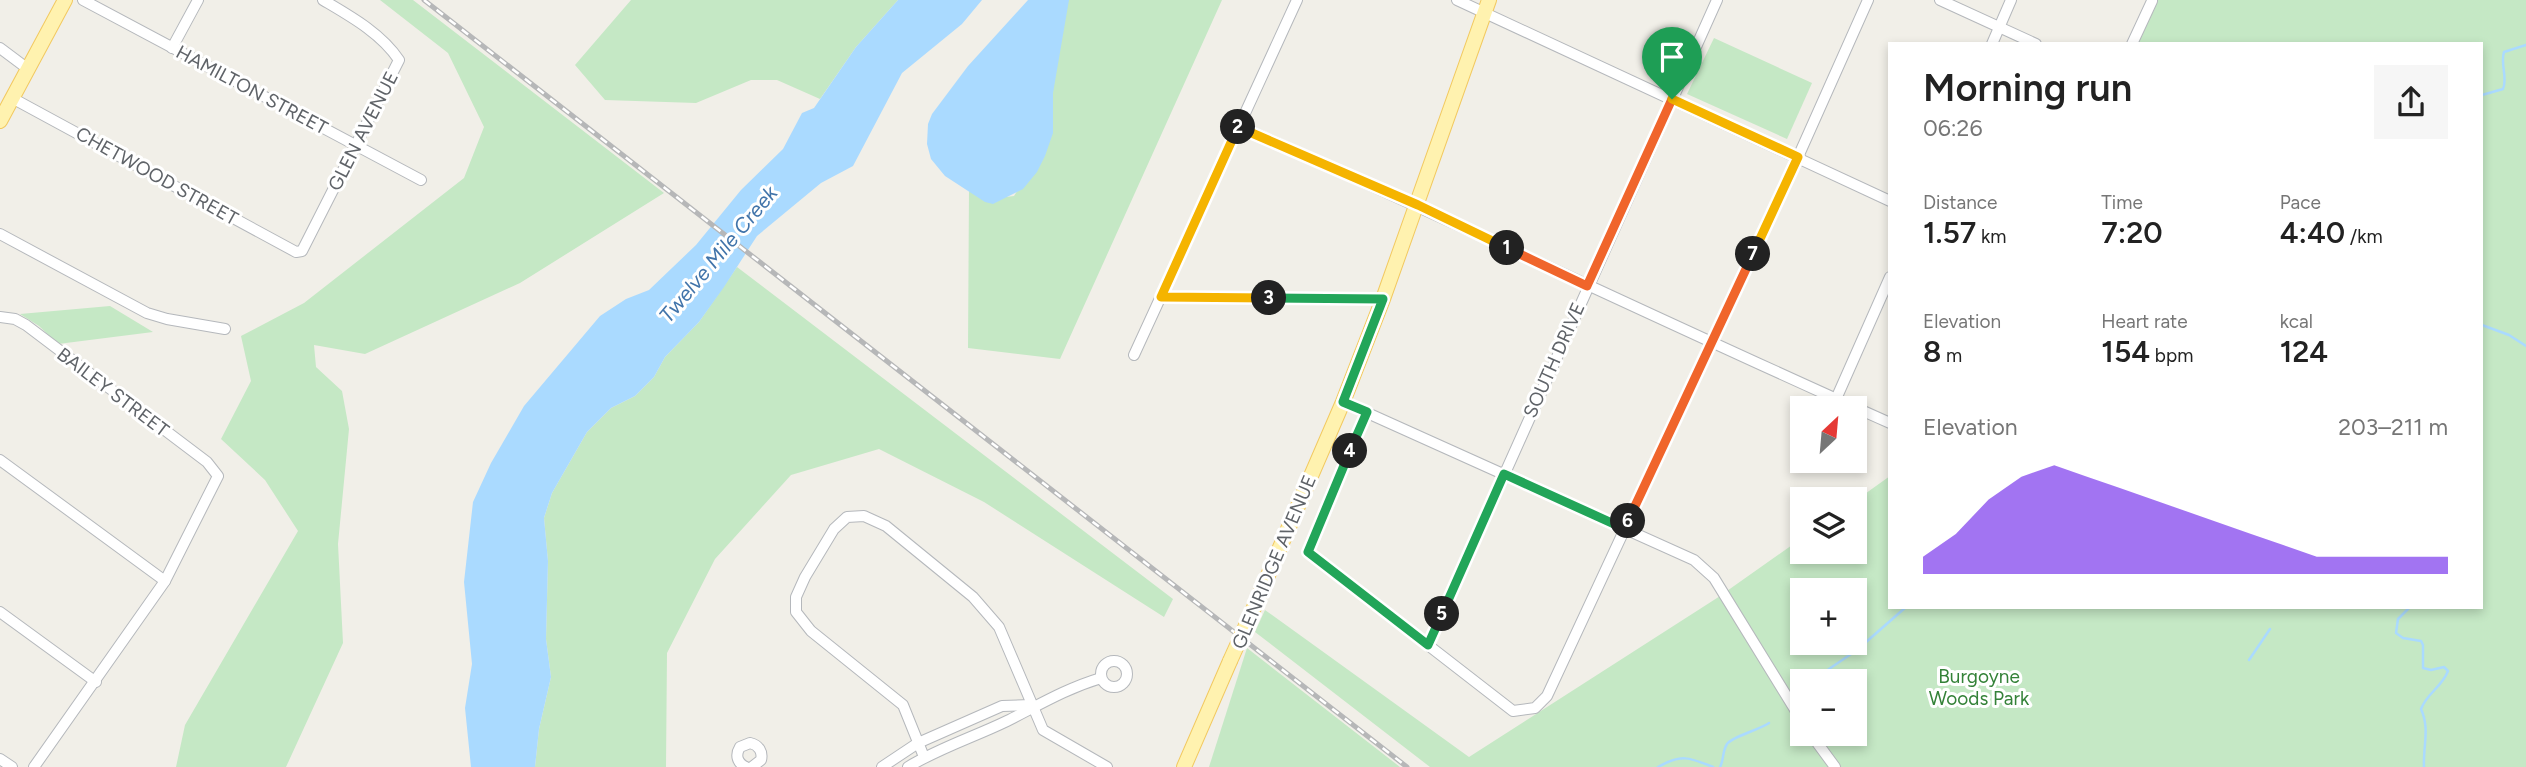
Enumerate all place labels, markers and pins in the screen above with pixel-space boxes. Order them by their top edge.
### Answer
pin [1642,27,1702,99]
pin: 2 [1220,110,1256,144]
pin: 1 [1490,230,1524,266]
pin: 7 [1736,236,1770,272]
pin: 3 [1252,280,1286,316]
pin: 4 [1332,434,1368,468]
pin: 6 [1610,504,1646,538]
pin: 5 [1424,596,1460,632]

